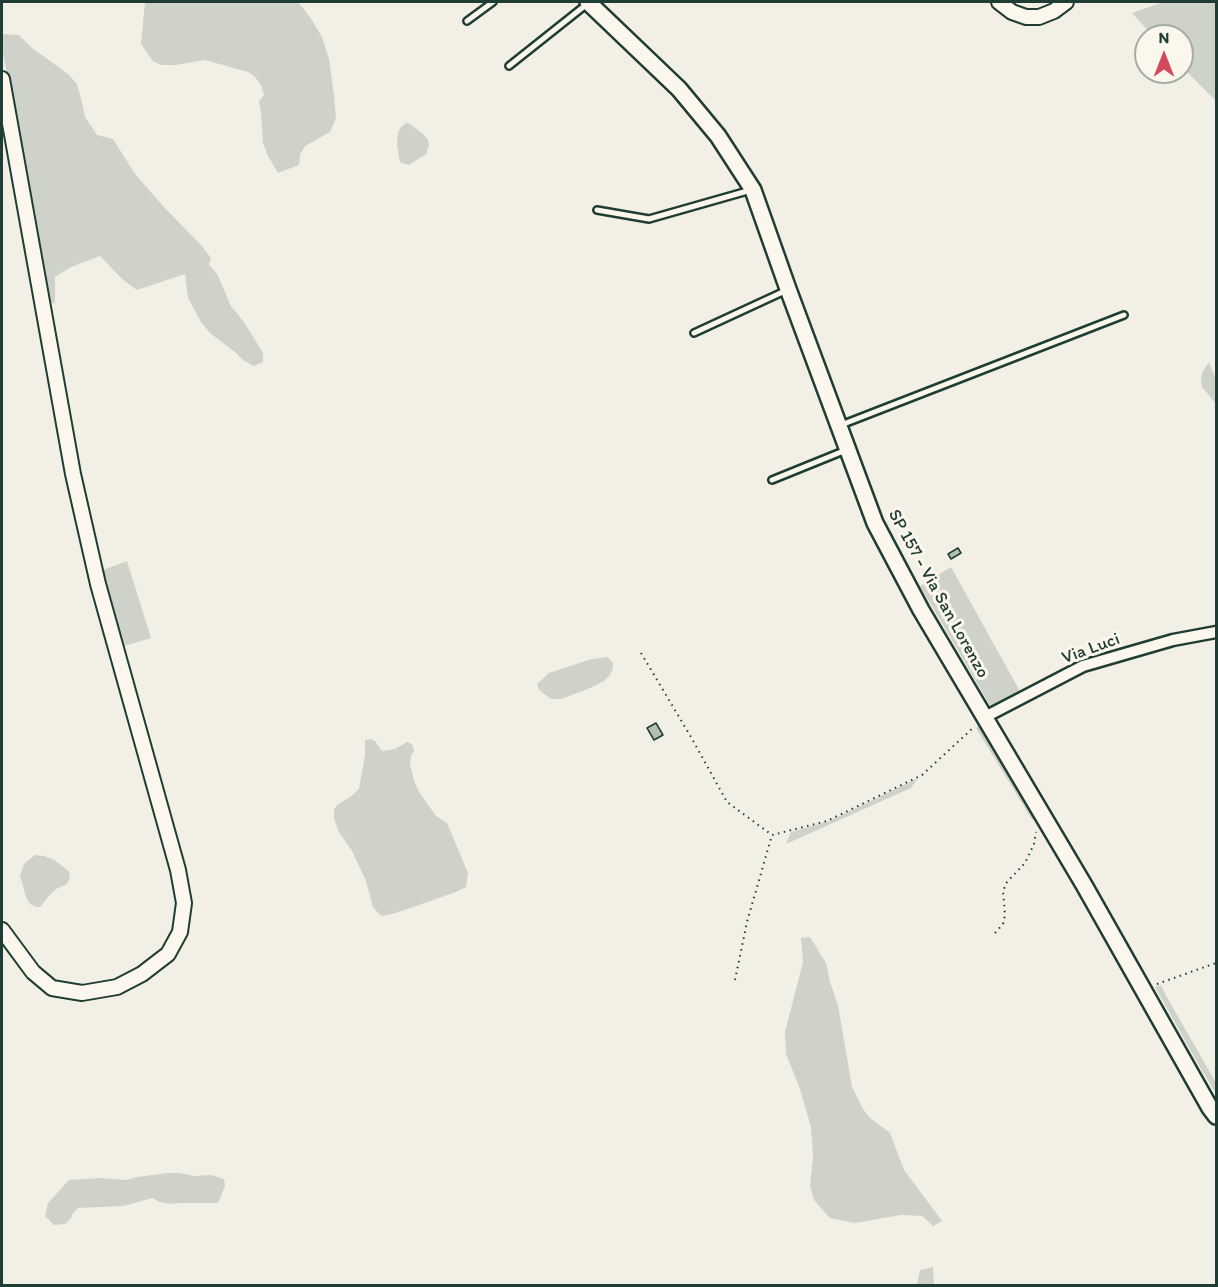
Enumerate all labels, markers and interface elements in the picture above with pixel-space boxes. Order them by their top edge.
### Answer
north arrow [1134,24,1194,84]
text: N [1159,28,1169,47]
street label: SP 157 - Via San Lorenzo [883,506,993,682]
street label: Via Luci [1059,629,1123,669]

